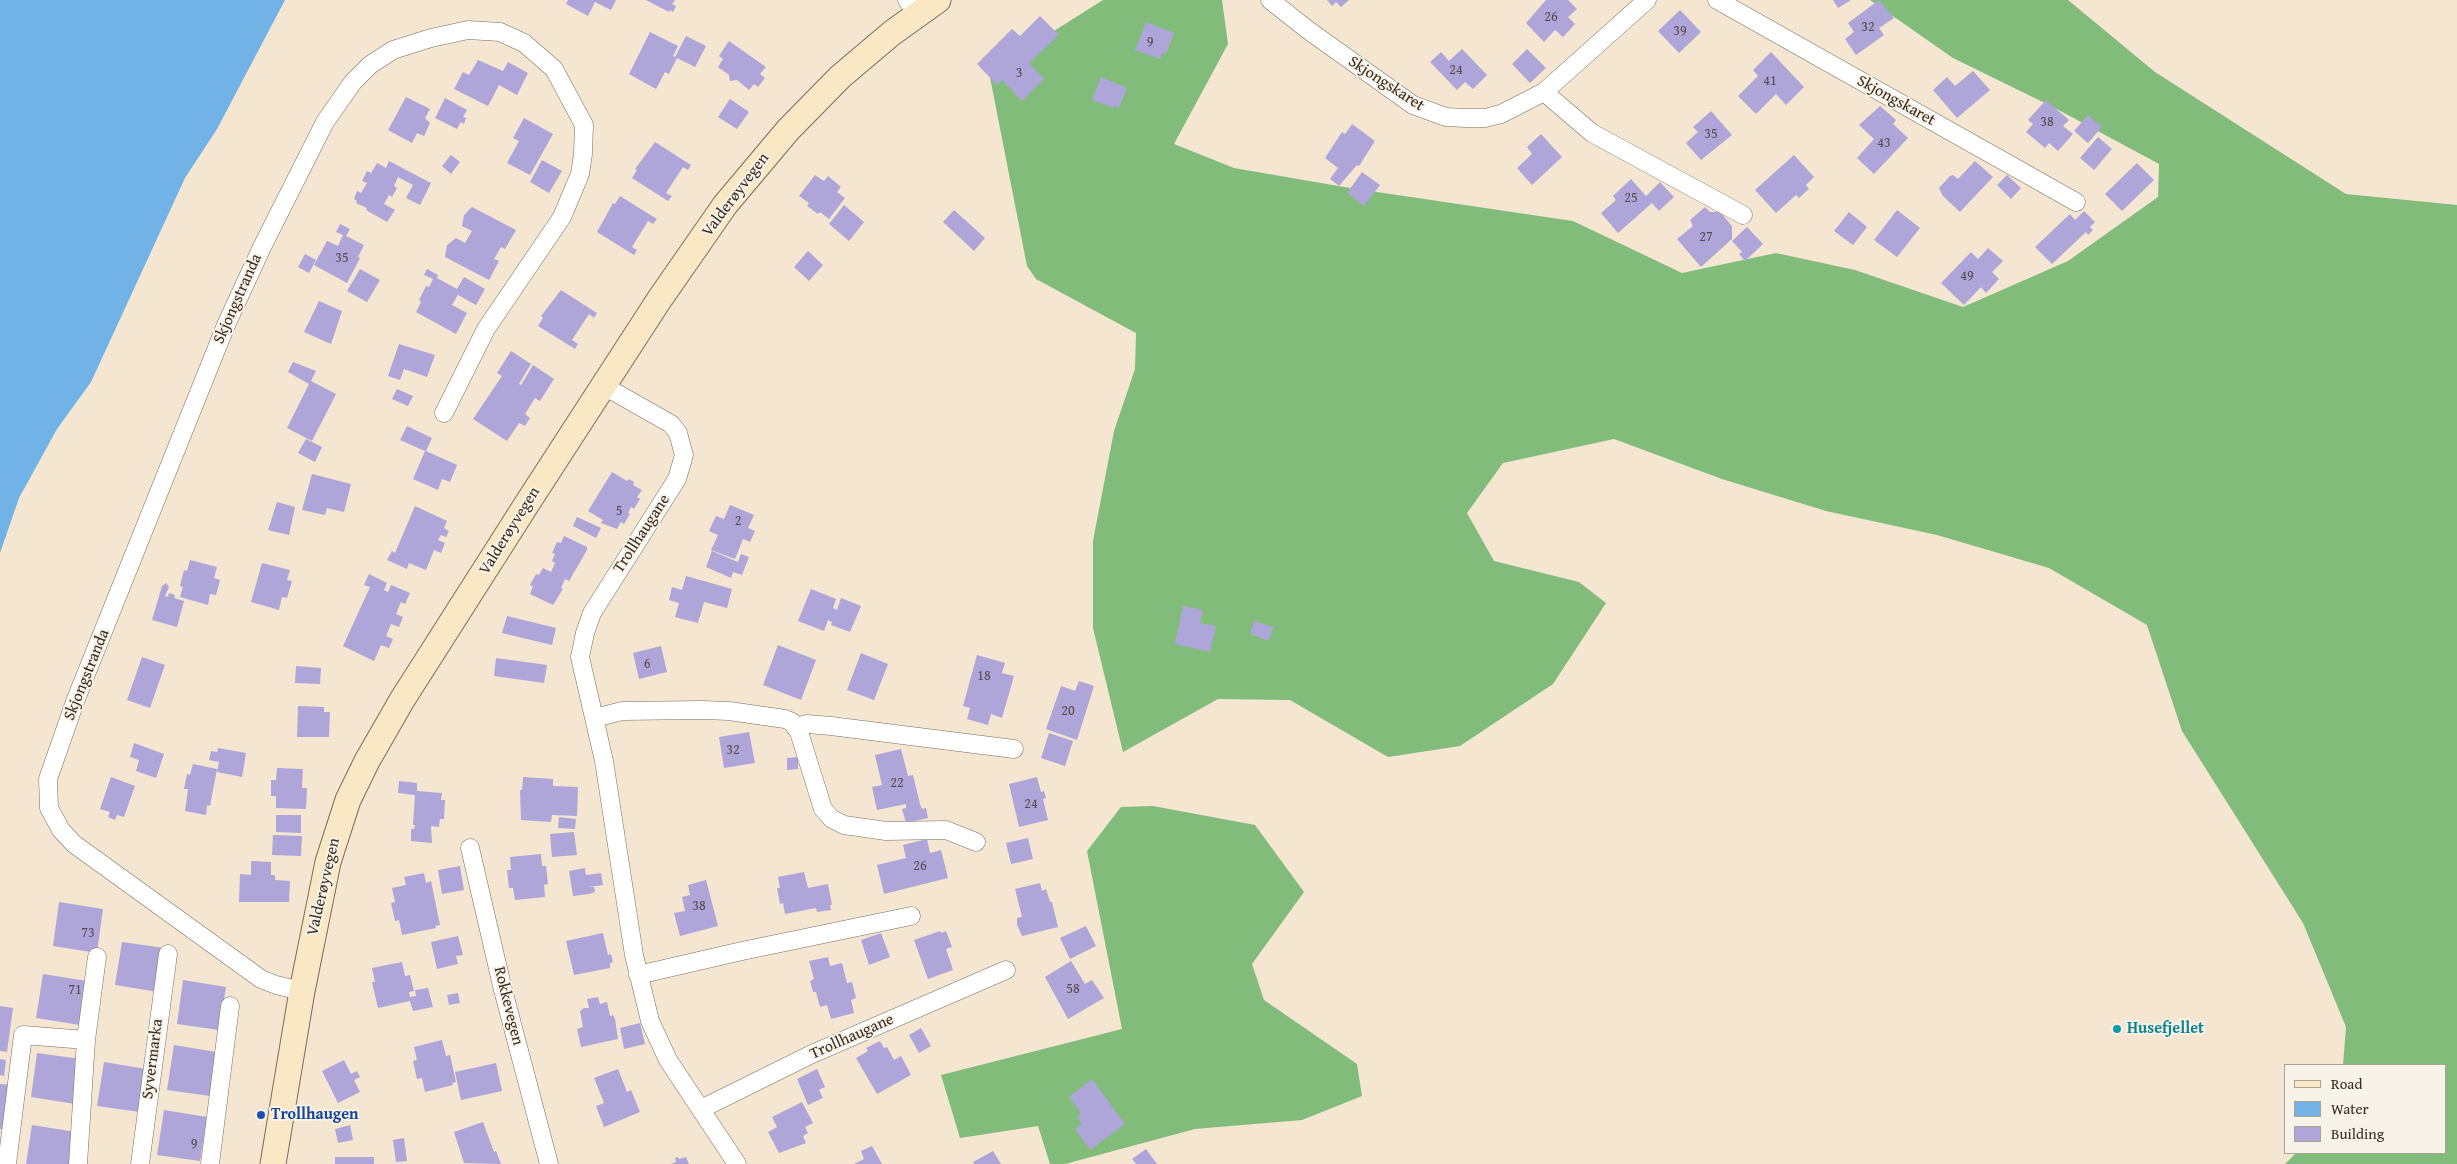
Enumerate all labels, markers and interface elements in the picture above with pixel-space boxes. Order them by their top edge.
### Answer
house number: 26 [1544,9,1558,25]
house number: 32 [1861,19,1875,35]
house number: 39 [1673,23,1687,39]
house number: 9 [1147,34,1153,50]
street label: Skjongskaret [1344,52,1428,116]
house number: 24 [1449,62,1463,78]
house number: 3 [1016,65,1022,81]
street label: Skjongskaret [1853,72,1939,130]
house number: 41 [1763,73,1777,89]
house number: 38 [2040,114,2054,130]
house number: 35 [1704,126,1718,142]
house number: 43 [1877,135,1891,151]
street label: Valderøyvegen [698,149,774,241]
house number: 25 [1624,190,1638,206]
house number: 27 [1699,229,1713,245]
house number: 35 [335,250,349,266]
street label: Skjongstranda [210,251,266,347]
house number: 49 [1960,268,1974,284]
street label: Valderøyvegen [475,484,545,578]
street label: Trollhaugane [610,491,674,577]
house number: 5 [616,503,622,519]
house number: 2 [735,513,741,529]
street label: Skjongstranda [60,627,114,723]
house number: 6 [644,656,650,672]
house number: 18 [977,668,991,684]
house number: 20 [1061,703,1075,719]
house number: 32 [726,742,740,758]
house number: 22 [890,775,904,791]
house number: 24 [1024,796,1038,812]
street label: Valderøyvegen [303,836,345,938]
house number: 26 [913,858,927,874]
house number: 38 [692,898,706,914]
house number: 73 [81,925,95,941]
street label: Rokkevegen [489,965,527,1047]
house number: 58 [1066,981,1080,997]
house number: 71 [68,982,82,998]
street label: Trollhaugane [807,1010,897,1064]
street label: Syvermarka [139,1018,167,1100]
place label: Husefjellet [2127,1019,2204,1039]
marker: Husefjellet [2111,1023,2123,1035]
legend [2284,1064,2447,1154]
text: Road [2331,1073,2362,1094]
text: Water [2331,1098,2369,1119]
place label: Trollhaugen [271,1105,359,1125]
marker: Trollhaugen [255,1109,267,1121]
text: Building [2331,1123,2384,1144]
house number: 9 [191,1136,197,1152]

